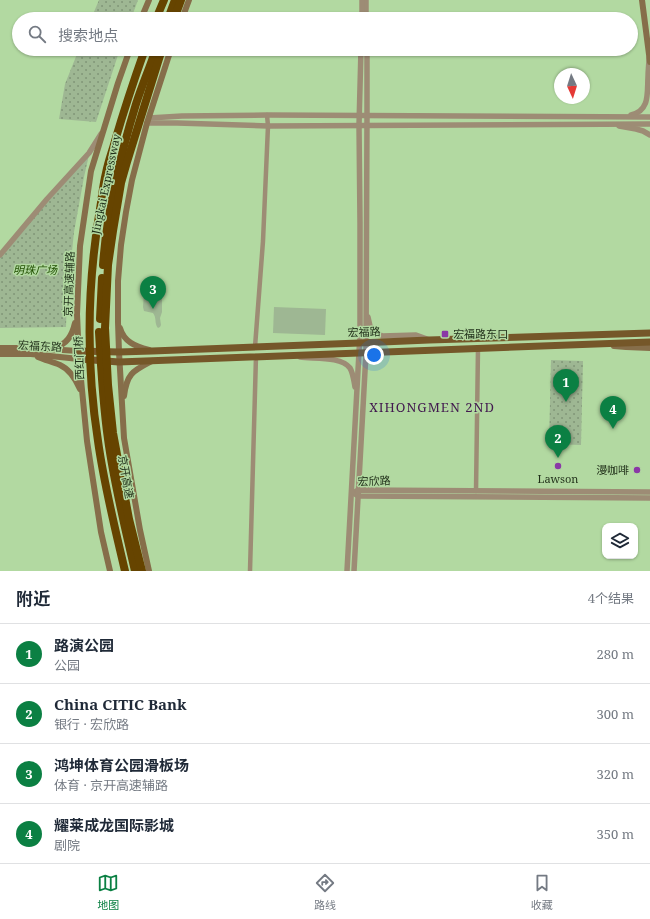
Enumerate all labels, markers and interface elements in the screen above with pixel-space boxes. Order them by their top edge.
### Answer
search box [12,12,638,56]
icon: search [26,23,48,45]
text: 搜索地点 [58,25,118,45]
north arrow [554,68,590,104]
street label: Jingkai Expressway [87,132,124,236]
street label: 京开高速辅路 [60,251,77,317]
park label: 明珠广场 [13,262,58,277]
pin: 3 [140,276,166,309]
street label: 宏福路 [347,323,381,340]
place label: 宏福路东口 [453,326,508,341]
marker: 宏福路东口 [440,329,450,339]
street label: 西红门桥 [70,336,87,380]
street label: 宏福东路 [18,337,62,354]
your location [364,345,384,365]
pin: 1 [553,369,579,402]
pin: 4 [600,396,626,429]
district label: XIHONGMEN 2ND [369,398,495,416]
pin: 2 [545,425,571,458]
street label: 京开高速 [115,454,138,500]
marker: Lawson [553,461,563,471]
place label: 漫咖啡 [596,462,629,477]
marker: 漫咖啡 [632,465,642,475]
place label: Lawson [538,471,578,486]
street label: 宏欣路 [357,472,391,489]
map controls [602,523,638,559]
button: layers [602,523,638,559]
text: 附近 [16,587,50,610]
text: 4个结果 [588,589,634,607]
text: 路演公园 [54,635,114,655]
text: 1 [25,645,33,663]
text: 280 m [597,645,634,663]
text: 公园 [54,656,80,674]
text: China CITIC Bank [54,694,187,714]
text: 2 [25,705,33,723]
text: 300 m [597,705,634,723]
text: 银行 · 宏欣路 [54,715,129,733]
text: 鸿坤体育公园滑板场 [54,755,189,775]
text: 3 [25,765,33,783]
text: 320 m [597,765,634,783]
text: 体育 · 京开高速辅路 [54,776,168,794]
text: 耀莱成龙国际影城 [54,815,174,835]
text: 4 [25,825,33,843]
text: 350 m [597,825,634,843]
text: 剧院 [54,836,80,854]
tab: 地图 [97,872,119,912]
tab: 路线 [314,872,336,912]
tab: 收藏 [531,872,553,912]

